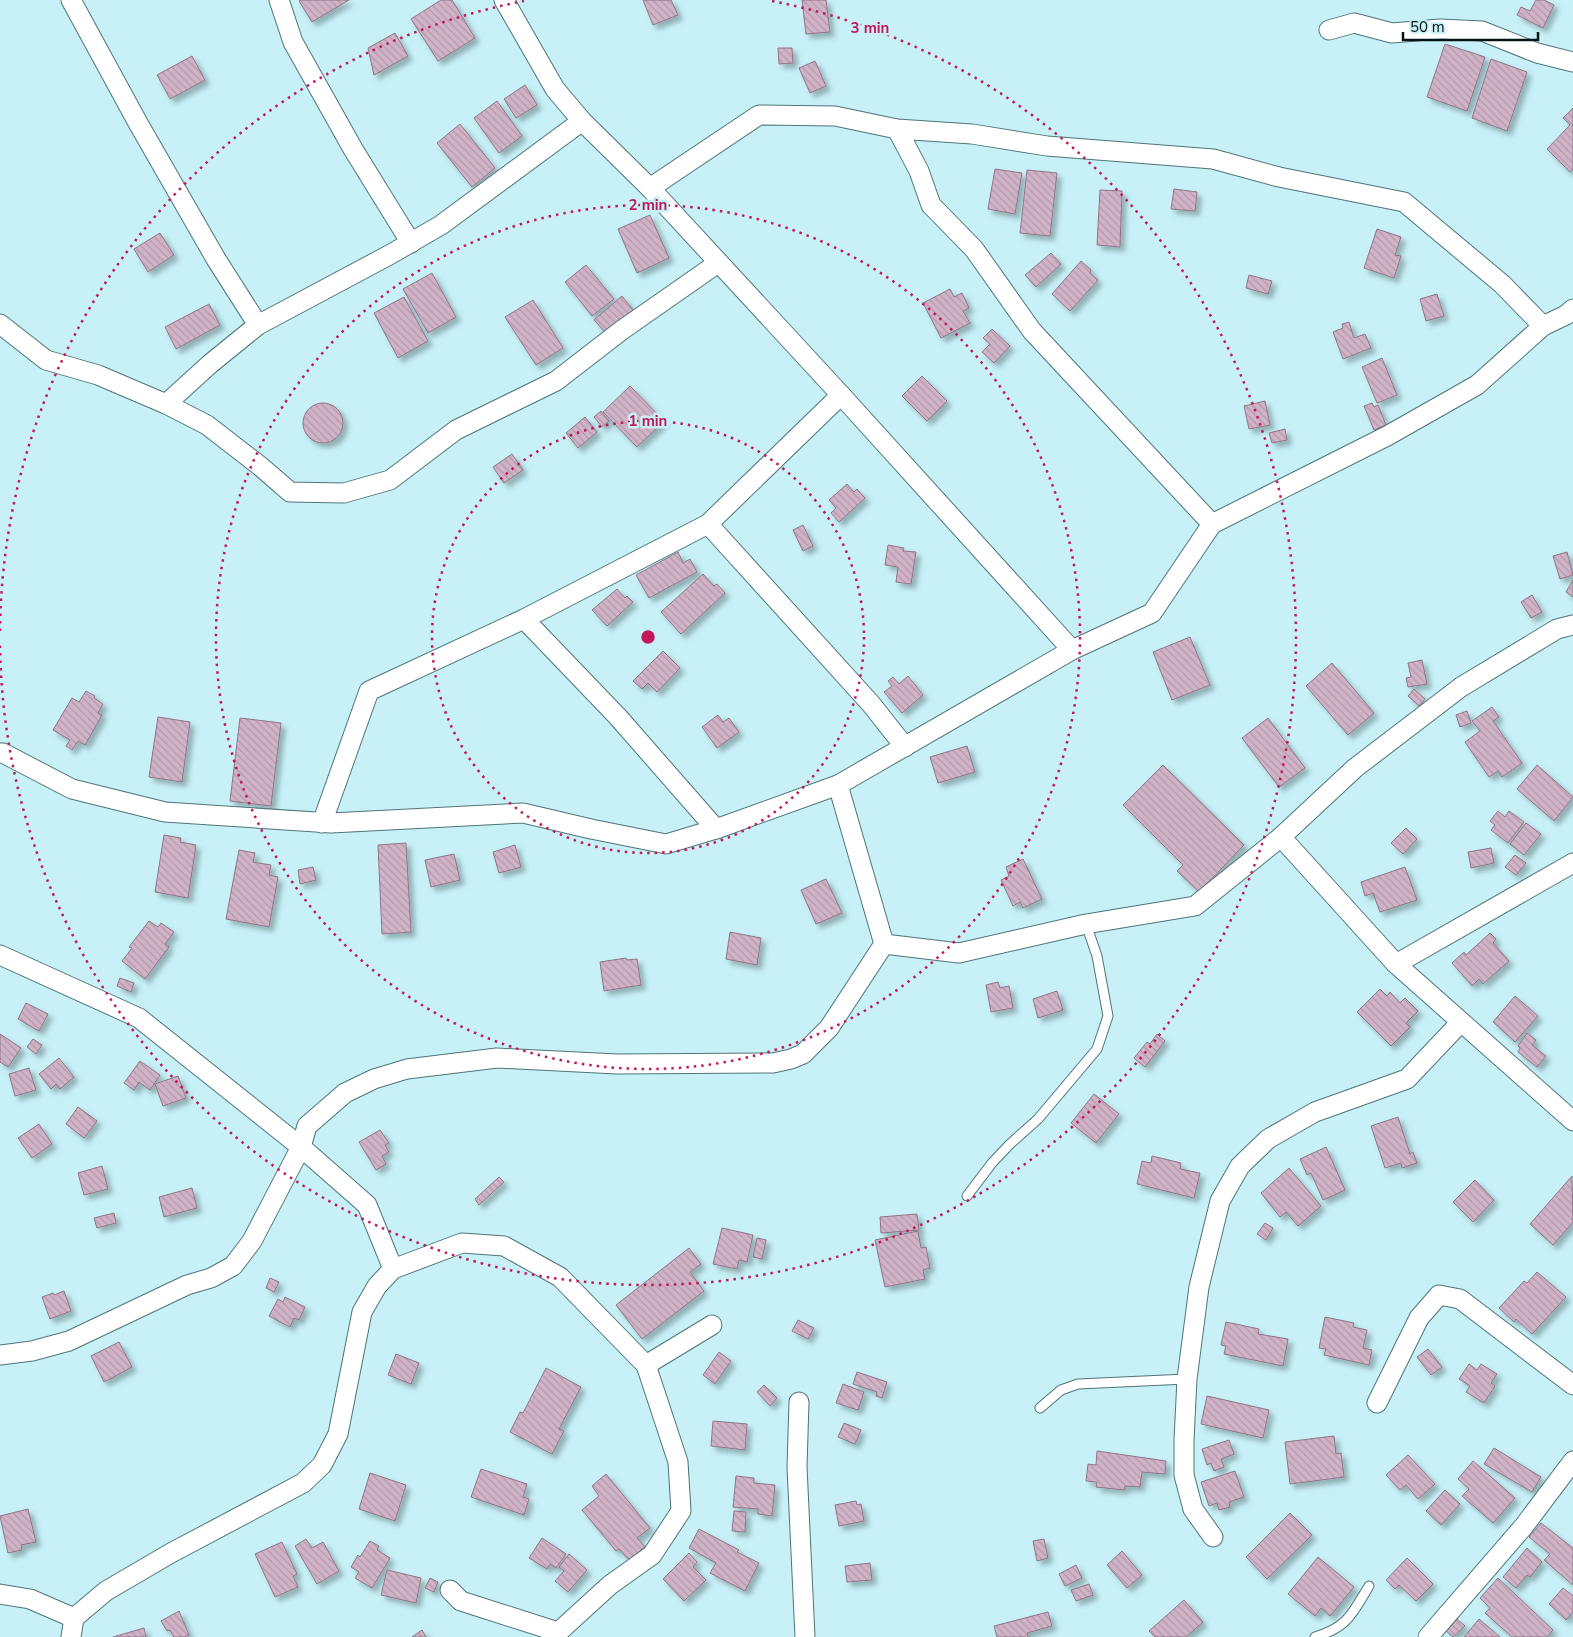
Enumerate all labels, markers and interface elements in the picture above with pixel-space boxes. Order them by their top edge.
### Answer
scale bar [1403,10,1538,42]
text: 50 m [1410,17,1445,37]
text: 3 min [851,18,889,38]
text: 2 min [629,195,667,215]
text: 1 min [629,411,667,431]
centre of rings [639,628,657,646]

